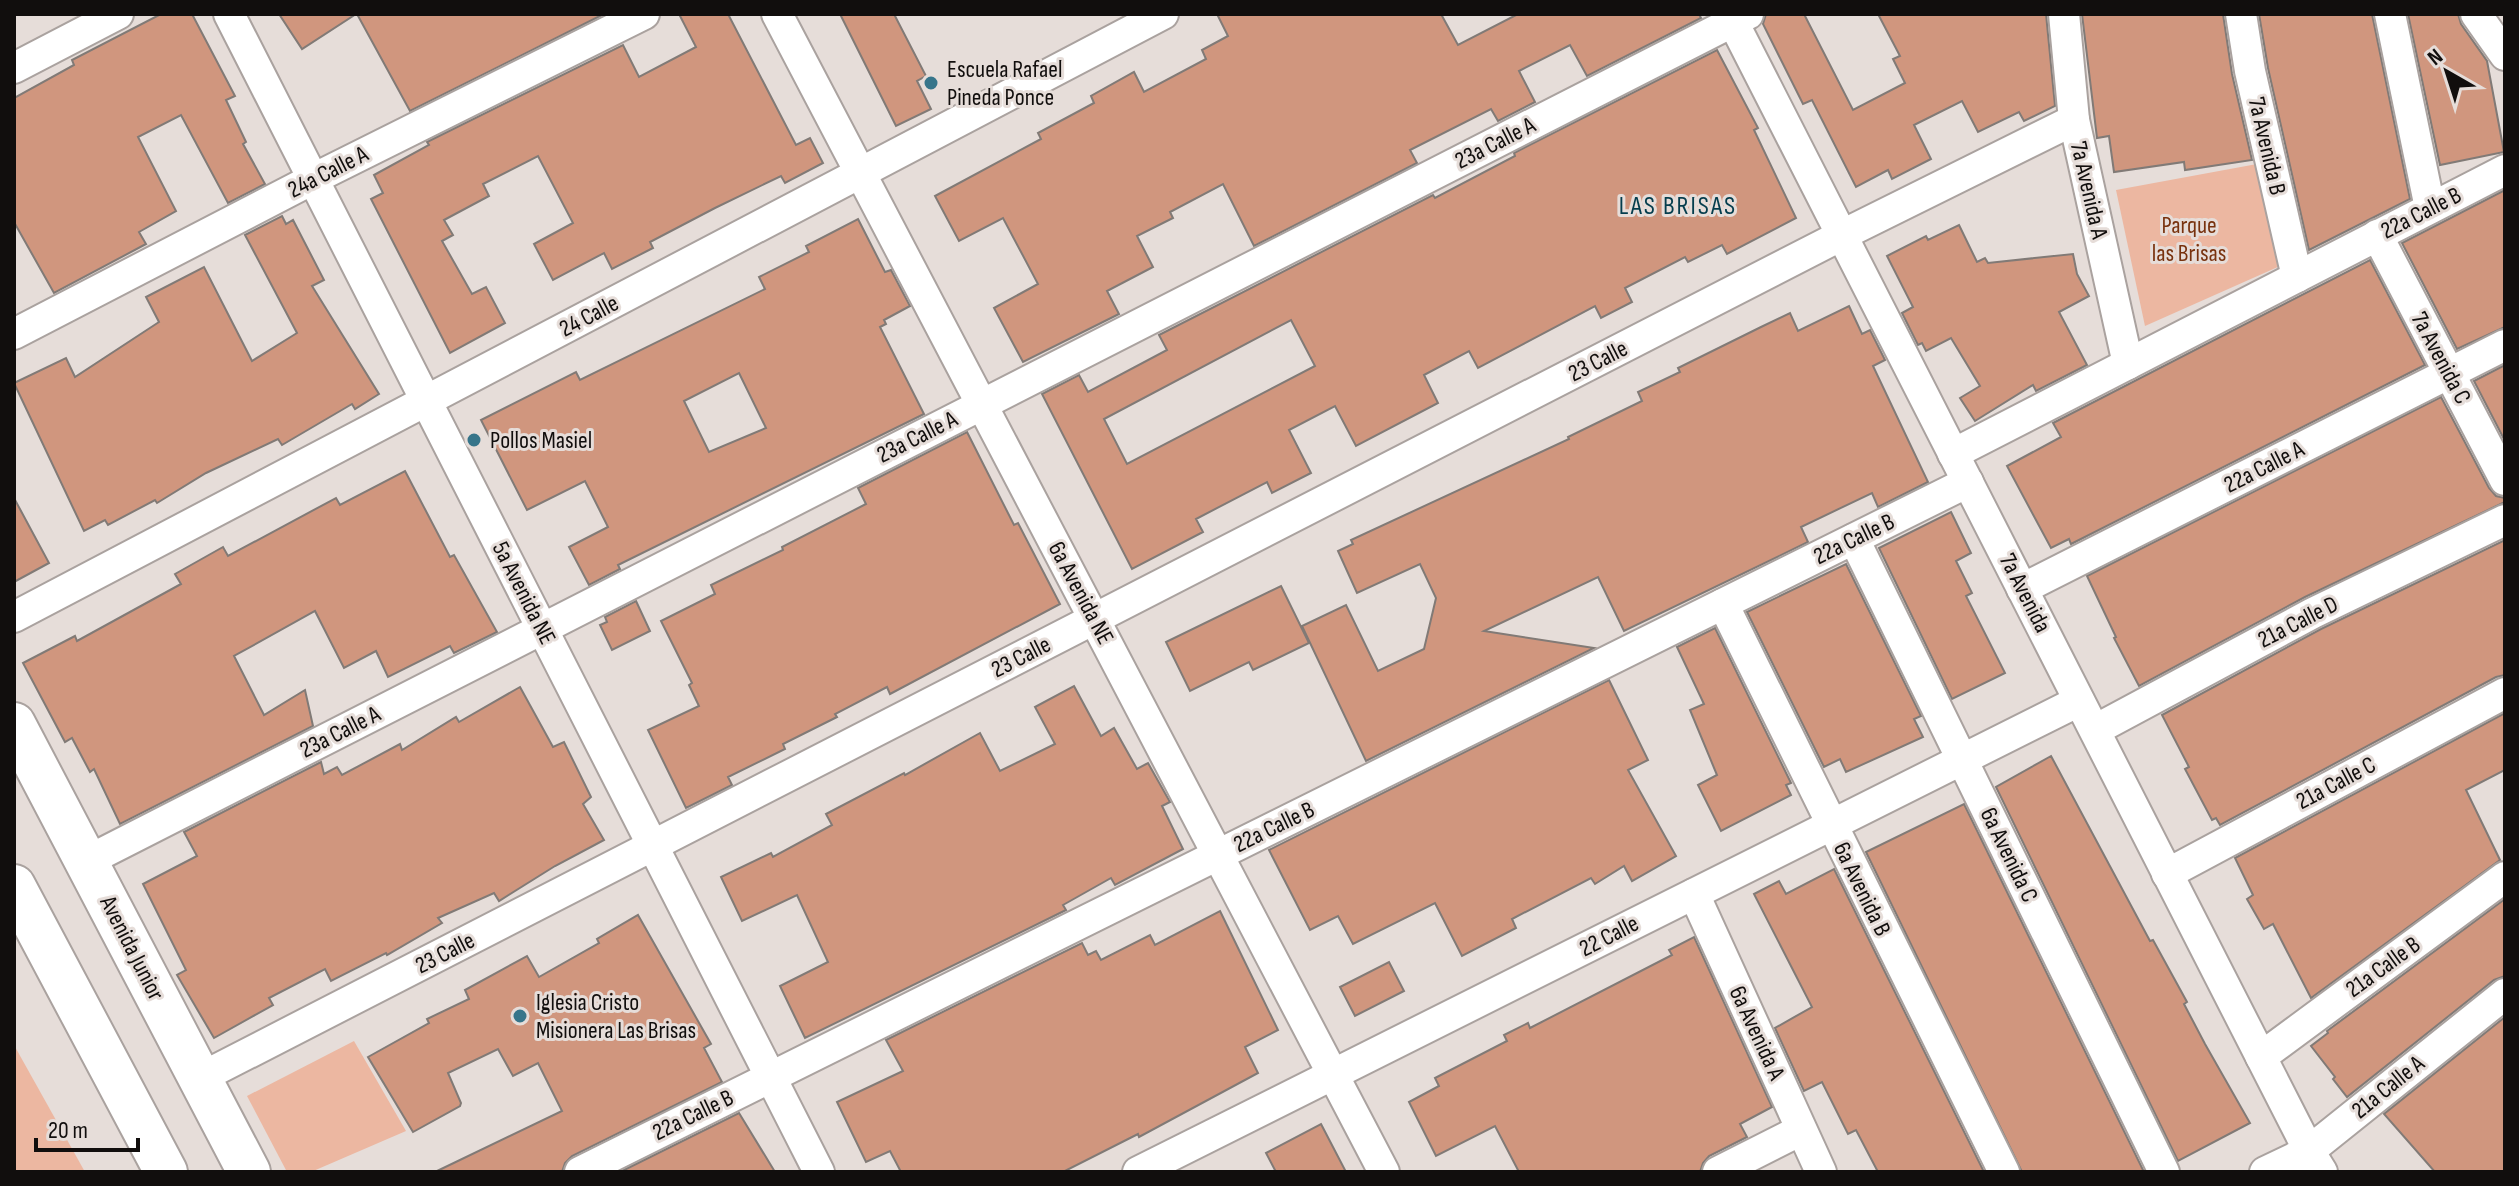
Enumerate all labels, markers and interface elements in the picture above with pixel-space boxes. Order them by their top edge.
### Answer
north arrow [2407,32,2487,112]
text: N [2422,43,2448,72]
place label: Escuela Rafael Pineda Ponce [947,55,1062,112]
marker: Escuela Rafael Pineda Ponce [922,74,940,92]
street label: 7a Avenida B [2242,94,2292,198]
street label: 23a Calle A [1450,110,1541,175]
street label: 7a Avenida A [2064,138,2114,242]
street label: 24a Calle A [283,139,374,204]
street label: 22a Calle B [2376,180,2466,246]
district label: LAS BRISAS [1619,191,1737,222]
park label: Parque las Brisas [2152,211,2226,268]
street label: 24 Calle [555,288,623,344]
street label: 7a Avenida C [2405,307,2477,409]
street label: 23 Calle [1563,334,1633,388]
street label: 23a Calle A [872,404,963,469]
place label: Pollos Masiel [490,426,592,455]
marker: Pollos Masiel [465,431,483,449]
street label: 22a Calle A [2219,434,2310,499]
street label: 22a Calle B [1809,507,1899,571]
street label: 5a Avenida NE [486,537,562,649]
street label: 6a Avenida NE [1042,537,1120,649]
street label: 7a Avenida [1993,549,2057,637]
street label: 21a Calle D [2253,589,2343,655]
street label: 23 Calle [986,630,1056,684]
street label: 23a Calle A [295,699,386,764]
street label: 21a Calle C [2291,750,2381,816]
street label: 22a Calle B [1229,795,1319,859]
street label: 6a Avenida C [1974,803,2044,907]
street label: 6a Avenida B [1827,837,1897,941]
street label: Avenida Junior [93,890,171,1005]
street label: 22 Calle [1574,909,1644,963]
street label: 23 Calle [410,926,480,980]
street label: 21a Calle B [2340,930,2426,1004]
street label: 6a Avenida A [1723,981,1792,1085]
place label: Iglesia Cristo Misionera Las Brisas [536,988,696,1045]
marker: Iglesia Cristo Misionera Las Brisas [511,1007,529,1025]
street label: 21a Calle A [2346,1049,2431,1125]
street label: 22a Calle B [648,1083,738,1147]
scale bar [36,1102,138,1152]
text: 20 m [48,1116,88,1145]

